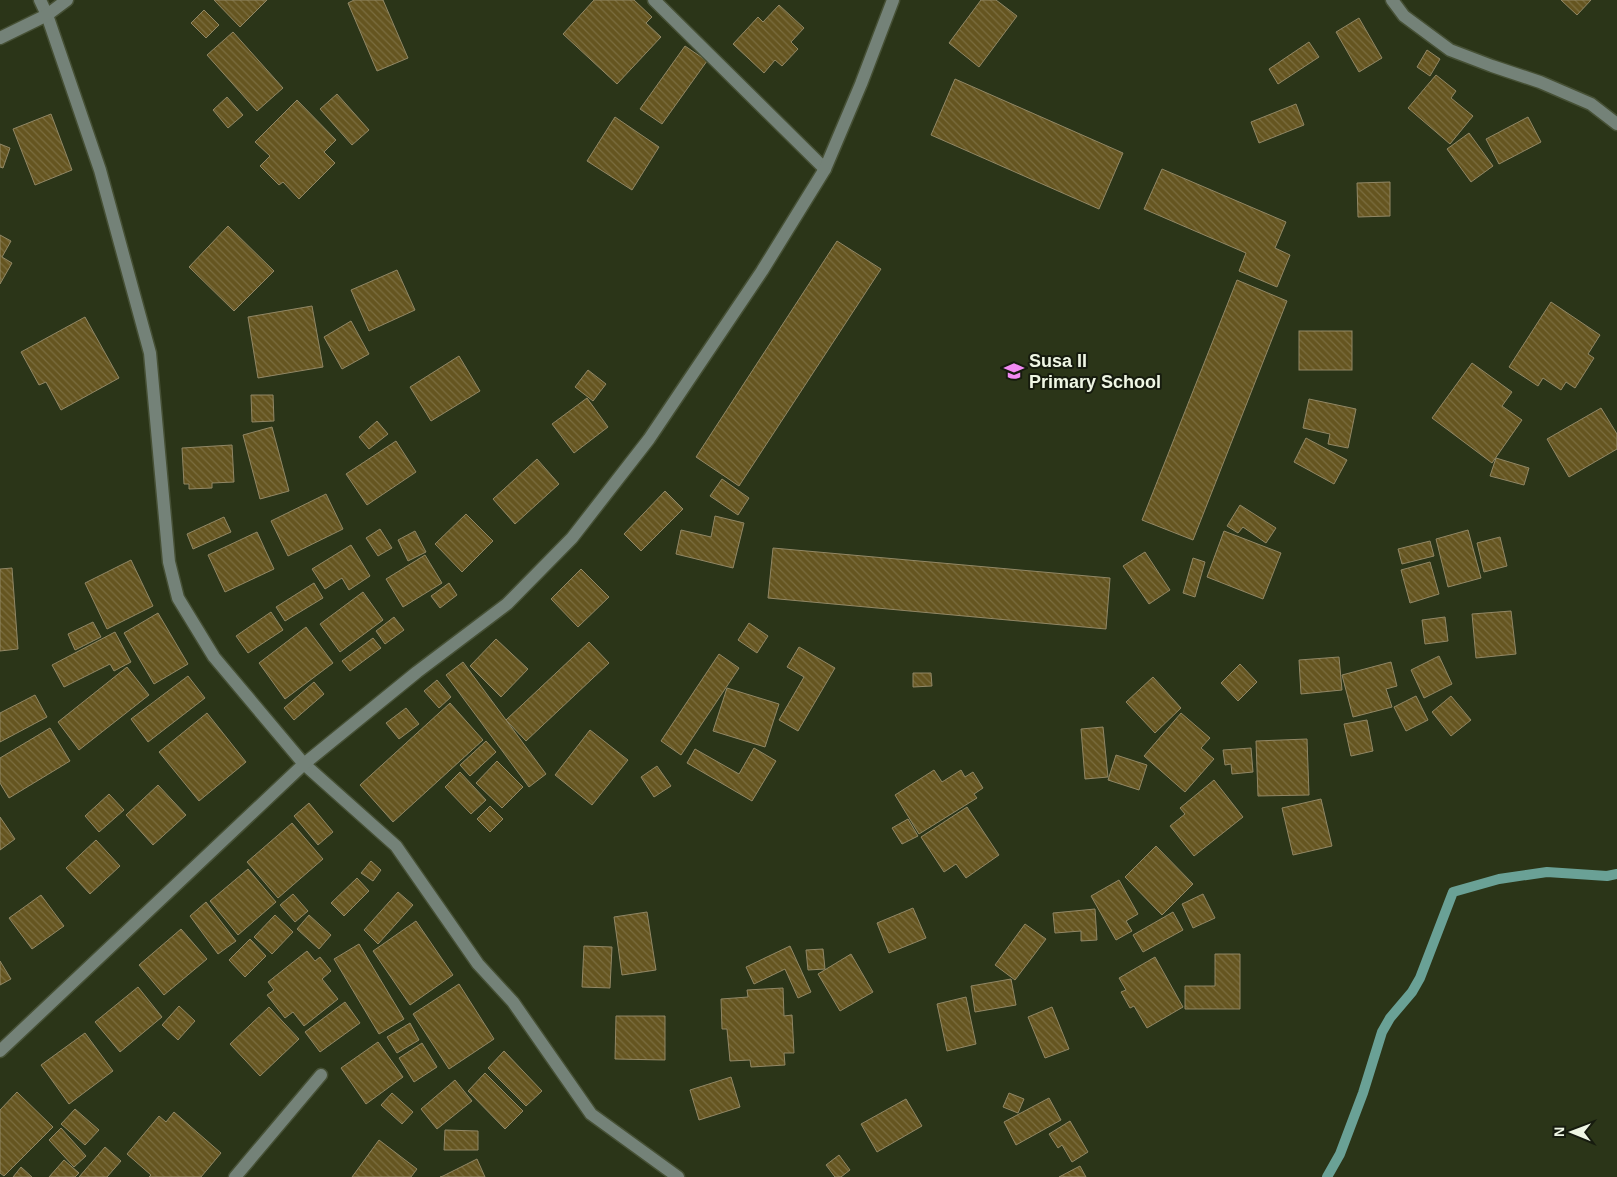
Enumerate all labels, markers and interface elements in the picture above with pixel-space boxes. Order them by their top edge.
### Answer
place label: Susa II Primary School [1029,351,1161,392]
school or university icon: Susa II Primary School [1003,360,1025,382]
north arrow [1547,1107,1597,1157]
text: N [1551,1127,1567,1137]

